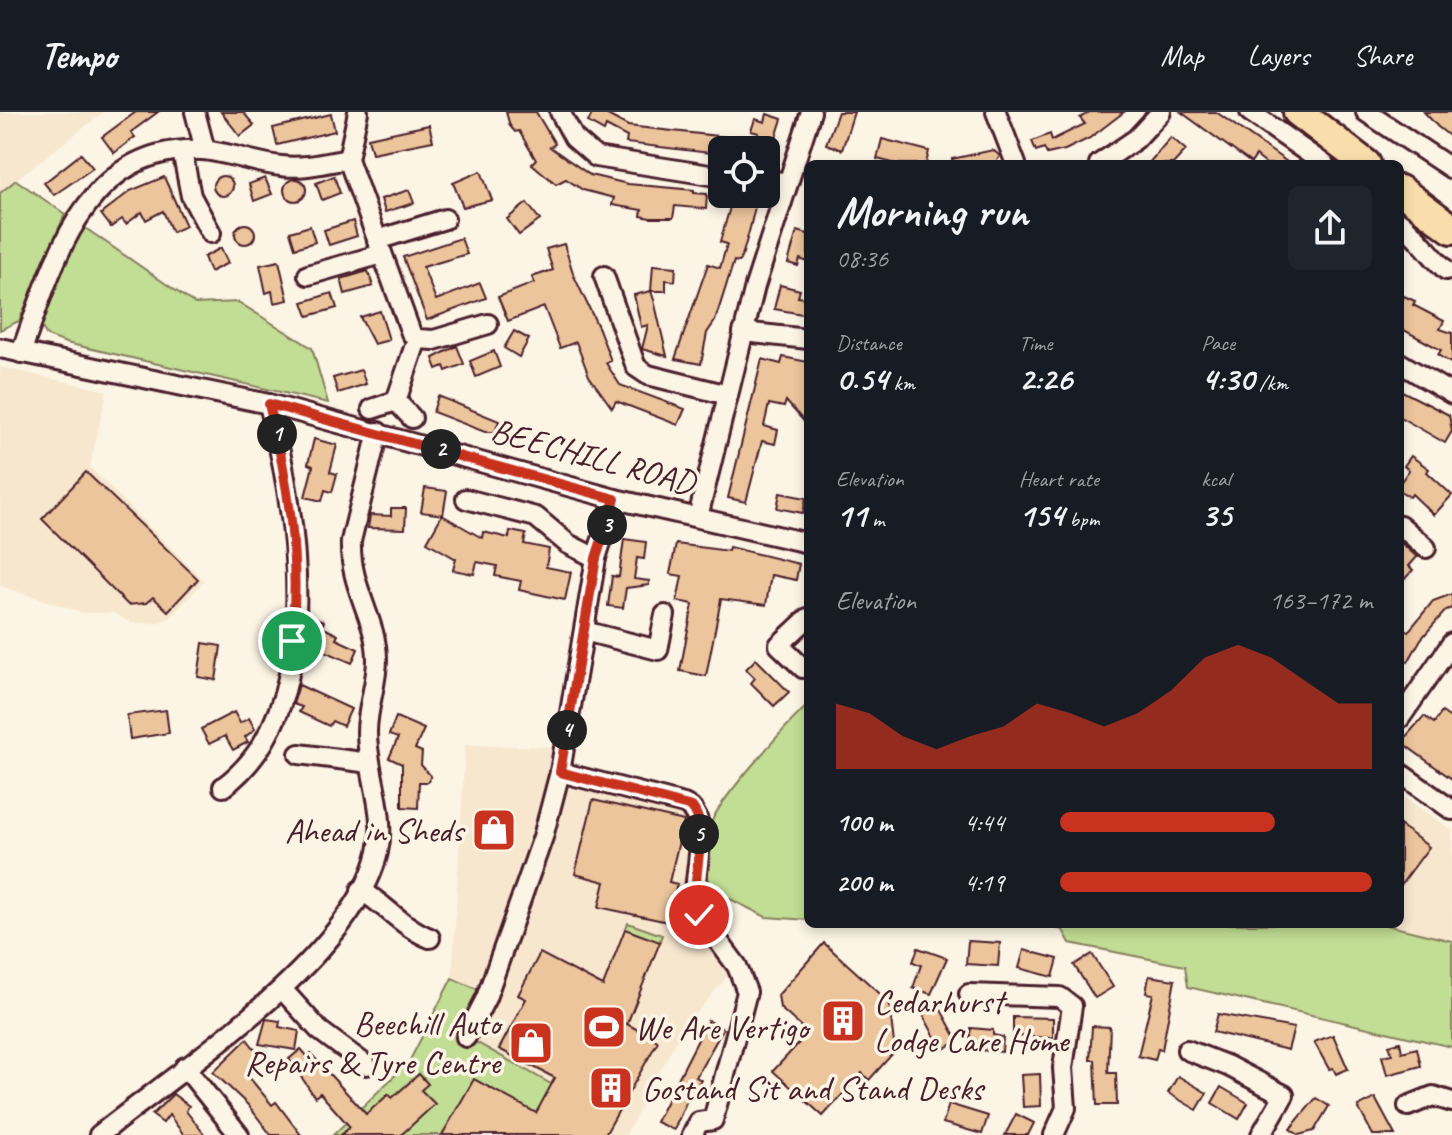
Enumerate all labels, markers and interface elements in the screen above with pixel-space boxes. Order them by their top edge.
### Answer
text: Tempo [40,32,116,79]
text: Map [1161,38,1204,73]
text: Layers [1248,38,1309,73]
text: Share [1353,38,1412,73]
map controls [708,136,780,208]
button: locate [708,136,780,208]
text: Morning run [836,184,1028,239]
button: share [1288,186,1372,270]
text: 08:36 [836,242,888,275]
text: Distance [836,329,902,357]
text: Time [1019,329,1052,357]
text: Pace [1201,329,1235,357]
text: 0.54 [836,357,888,400]
text: 2:26 [1019,357,1072,400]
text: 4:30 [1201,357,1254,400]
text: km [888,369,915,397]
text: /km [1254,369,1288,397]
street label: BEECHILL ROAD [486,408,703,505]
pin: 1 [257,414,297,454]
text: 1 [272,420,282,448]
pin: 2 [421,429,461,469]
text: 2 [436,435,446,463]
text: Elevation [836,465,904,493]
text: Heart rate [1019,465,1099,493]
text: kcal [1201,465,1230,493]
text: 11 [836,493,867,536]
text: 154 [1019,493,1064,536]
text: 35 [1201,493,1231,536]
pin: 3 [587,505,627,545]
text: m [867,505,884,533]
text: bpm [1064,505,1100,533]
text: 3 [602,511,612,539]
text: Elevation [836,584,916,617]
text: 163–172 m [1269,584,1372,617]
pin [258,607,326,675]
icon: arrive [270,619,314,663]
pin: 4 [547,710,587,750]
text: 4 [562,716,572,744]
shop icon: Ahead in Sheds [470,806,518,854]
text: 100 m [836,806,892,839]
text: 4:44 [964,806,1004,839]
place label: Ahead in Sheds [285,809,466,852]
pin: 5 [679,814,719,854]
text: 5 [694,820,704,848]
text: 200 m [836,866,892,899]
text: 4:19 [964,866,1004,899]
pin [665,881,733,949]
icon: check [677,893,721,937]
place label: Cedarhurst Lodge Care Home [874,980,1070,1062]
building icon: Cedarhurst Lodge Care Home [819,997,867,1045]
place label: Beechill Auto Repairs & Tyre Centre [244,1002,504,1084]
sports icon: We Are Vertigo [580,1003,628,1051]
place label: We Are Vertigo [635,1006,812,1049]
shop icon: Beechill Auto Repairs & Tyre Centre [507,1019,555,1067]
building icon: Gostand Sit and Stand Desks [587,1064,635,1112]
place label: Gostand Sit and Stand Desks [642,1067,986,1110]

